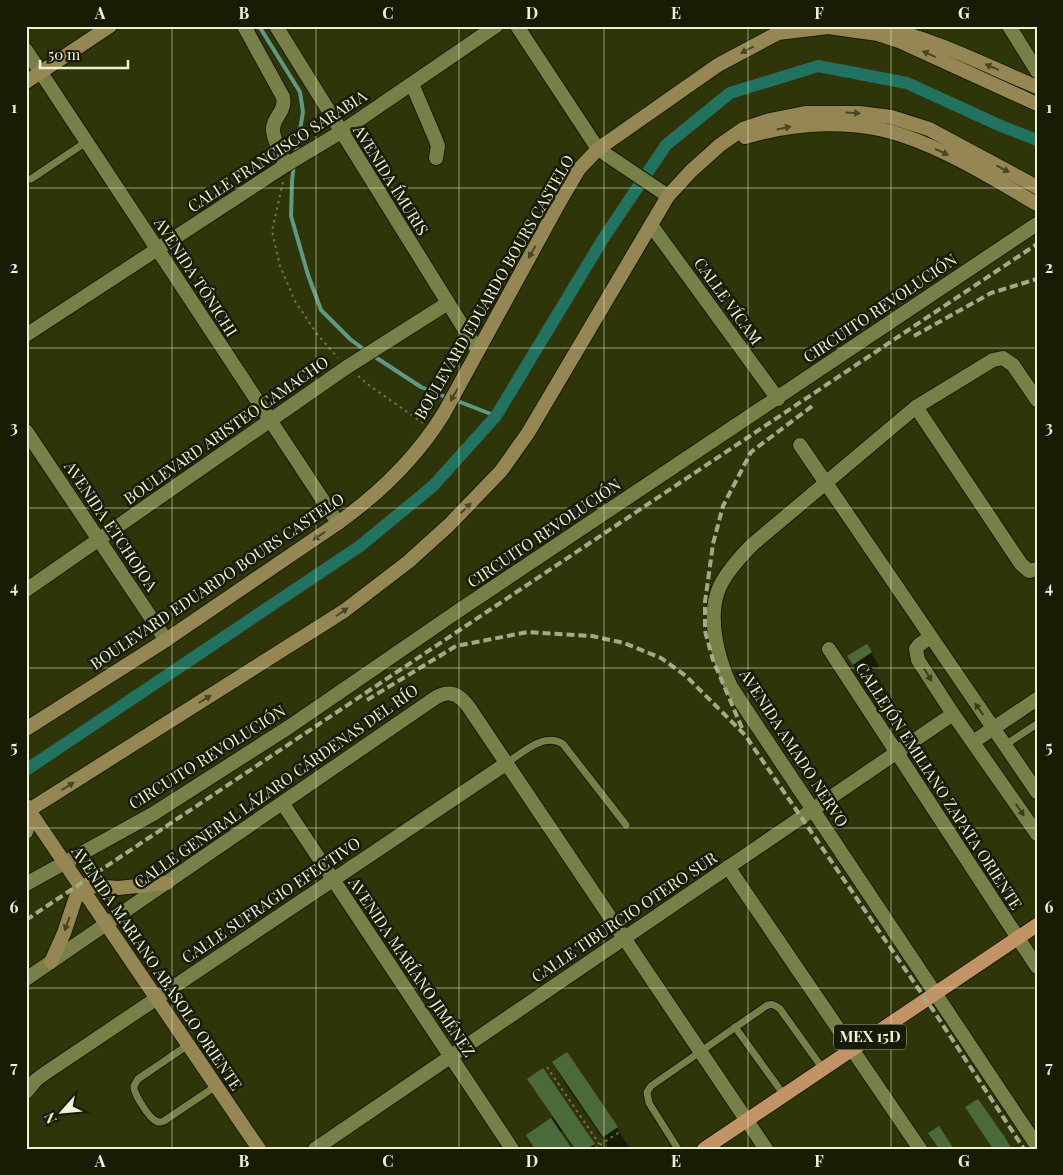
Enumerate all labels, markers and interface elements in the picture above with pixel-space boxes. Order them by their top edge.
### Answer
text: A [94,2,106,23]
text: B [239,2,250,23]
text: C [382,2,394,23]
text: D [526,2,538,23]
text: E [671,2,681,23]
text: F [814,2,824,23]
text: G [958,2,970,23]
scale bar [40,38,128,70]
text: 50 m [48,44,81,64]
one-way arrow [740,45,753,54]
one-way arrow [922,50,936,58]
one-way arrow [985,63,999,71]
street label: CALLE FRANCISCO SARABIA [183,84,371,216]
text: 1 [11,96,17,117]
text: 1 [1046,96,1052,117]
one-way arrow [845,109,861,117]
street label: AVENIDA ÍMURIS [349,120,434,239]
one-way arrow [777,124,792,132]
one-way arrow [935,148,949,156]
street label: BOULEVARD EDUARDO BOURS CASTELO [409,151,578,423]
one-way arrow [996,165,1010,173]
street label: AVENIDA TÓNICHI [150,212,243,340]
one-way arrow [528,245,536,260]
street label: CIRCUITO REVOLUCIÓN [799,248,961,367]
street label: CALLE VÍCAM [690,253,767,349]
text: 2 [10,256,18,277]
text: 2 [1045,256,1053,277]
street label: BOULEVARD ARISTEO CAMACHO [119,351,332,509]
one-way arrow [450,388,458,402]
text: 3 [10,416,18,437]
text: 3 [1045,416,1053,437]
street label: AVENIDA ETCHOJOA [60,456,163,595]
street label: CIRCUITO REVOLUCIÓN [463,473,625,592]
street label: BOULEVARD EDUARDO BOURS CASTELO [86,487,348,674]
one-way arrow [460,502,472,514]
one-way arrow [312,531,326,541]
text: 4 [10,576,18,597]
text: 4 [1045,576,1053,597]
one-way arrow [335,607,349,617]
street label: CALLEJÓN EMILIANO ZAPATA ORIENTE [851,658,1027,913]
street label: AVENIDA AMADO NERVO [735,664,853,831]
one-way arrow [924,669,933,682]
street label: CALLE GENERAL LÁZARO CÁRDENAS DEL RÍO [130,679,422,892]
one-way arrow [199,695,212,704]
street label: CIRCUITO REVOLUCIÓN [124,700,289,813]
one-way arrow [974,702,984,715]
text: 5 [10,736,18,757]
text: 5 [1045,736,1053,757]
one-way arrow [61,781,74,790]
one-way arrow [1015,803,1025,817]
street label: CALLE SUFRAGIO EFECTIVO [177,832,364,967]
street label: AVENIDA MARIANO ABASOLO ORIENTE [67,841,247,1094]
street label: CALLE TIBURCIO OTERO SUR [527,846,721,987]
street label: AVENIDA MARÍANO JIMÉNEZ [344,872,480,1061]
text: 6 [10,896,19,917]
text: 6 [1045,896,1054,917]
one-way arrow [63,917,71,932]
road number: MEX 15D [834,1024,906,1050]
text: 7 [10,1056,18,1077]
text: 7 [1045,1056,1053,1077]
north arrow [38,1088,88,1138]
text: N [39,1109,61,1127]
text: A [94,1150,106,1171]
text: B [239,1150,250,1171]
text: C [382,1150,394,1171]
text: D [526,1150,538,1171]
text: E [671,1150,681,1171]
text: F [814,1150,824,1171]
text: G [958,1150,970,1171]

